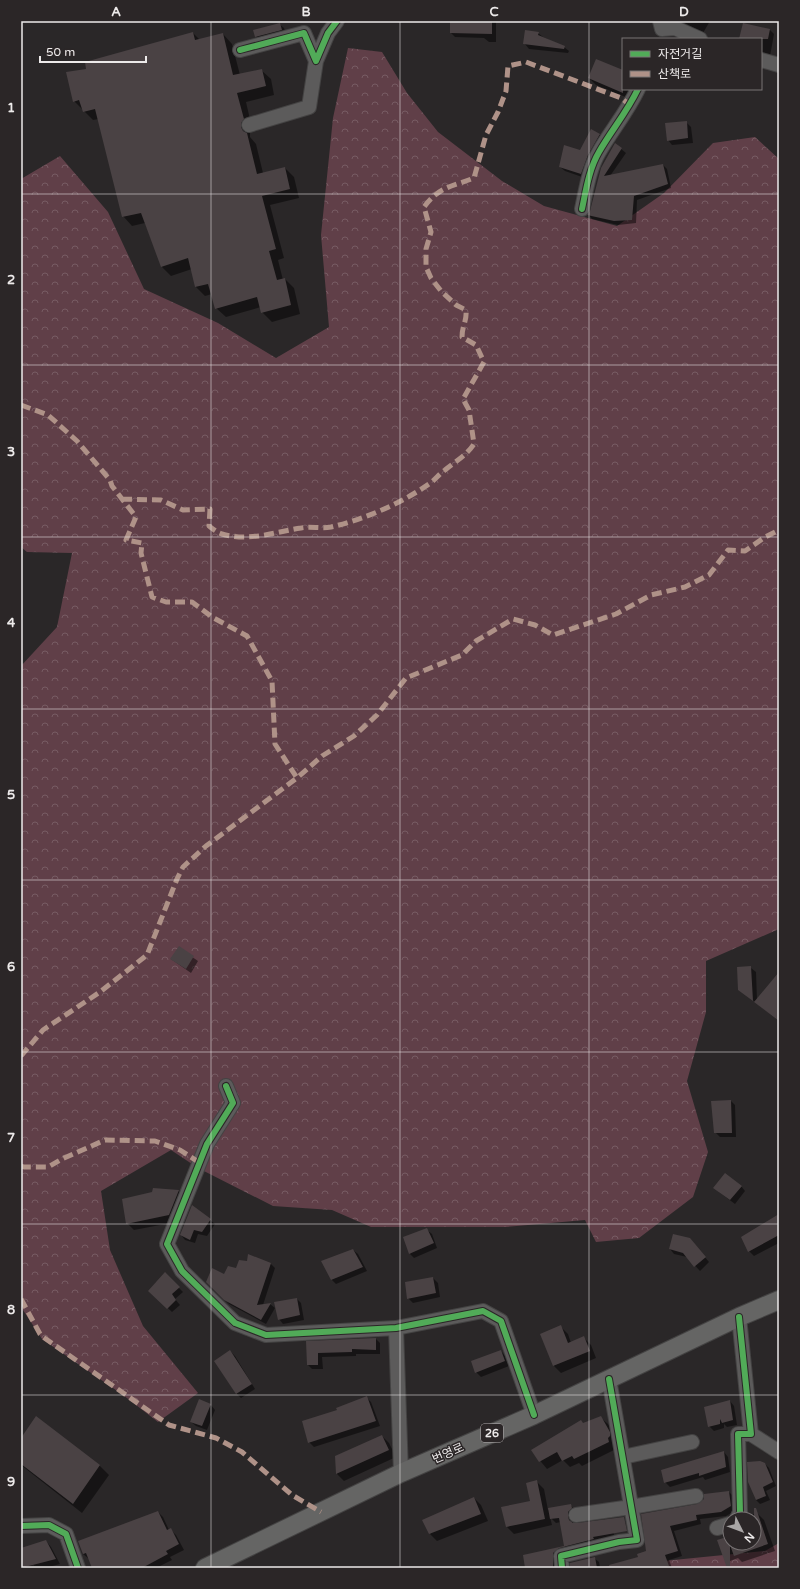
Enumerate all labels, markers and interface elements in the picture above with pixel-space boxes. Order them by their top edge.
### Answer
text: A [111,4,121,20]
text: B [301,4,311,20]
text: C [489,4,499,20]
text: D [679,4,689,20]
scale bar [40,38,146,64]
legend [622,38,762,90]
text: 50 m [46,45,75,59]
text: 자전거길 [658,47,702,61]
text: 산책로 [658,67,691,81]
text: 1 [7,100,15,116]
text: 2 [7,272,15,288]
text: 3 [7,444,15,460]
text: 4 [7,615,16,631]
text: 5 [7,787,15,803]
text: 6 [7,959,15,975]
text: 7 [7,1130,15,1146]
text: 8 [7,1302,15,1318]
road number: 26 [481,1424,503,1442]
street label: 번영로 [430,1440,466,1466]
text: 9 [7,1474,15,1490]
north arrow [722,1511,762,1551]
text: N [741,1530,757,1545]

